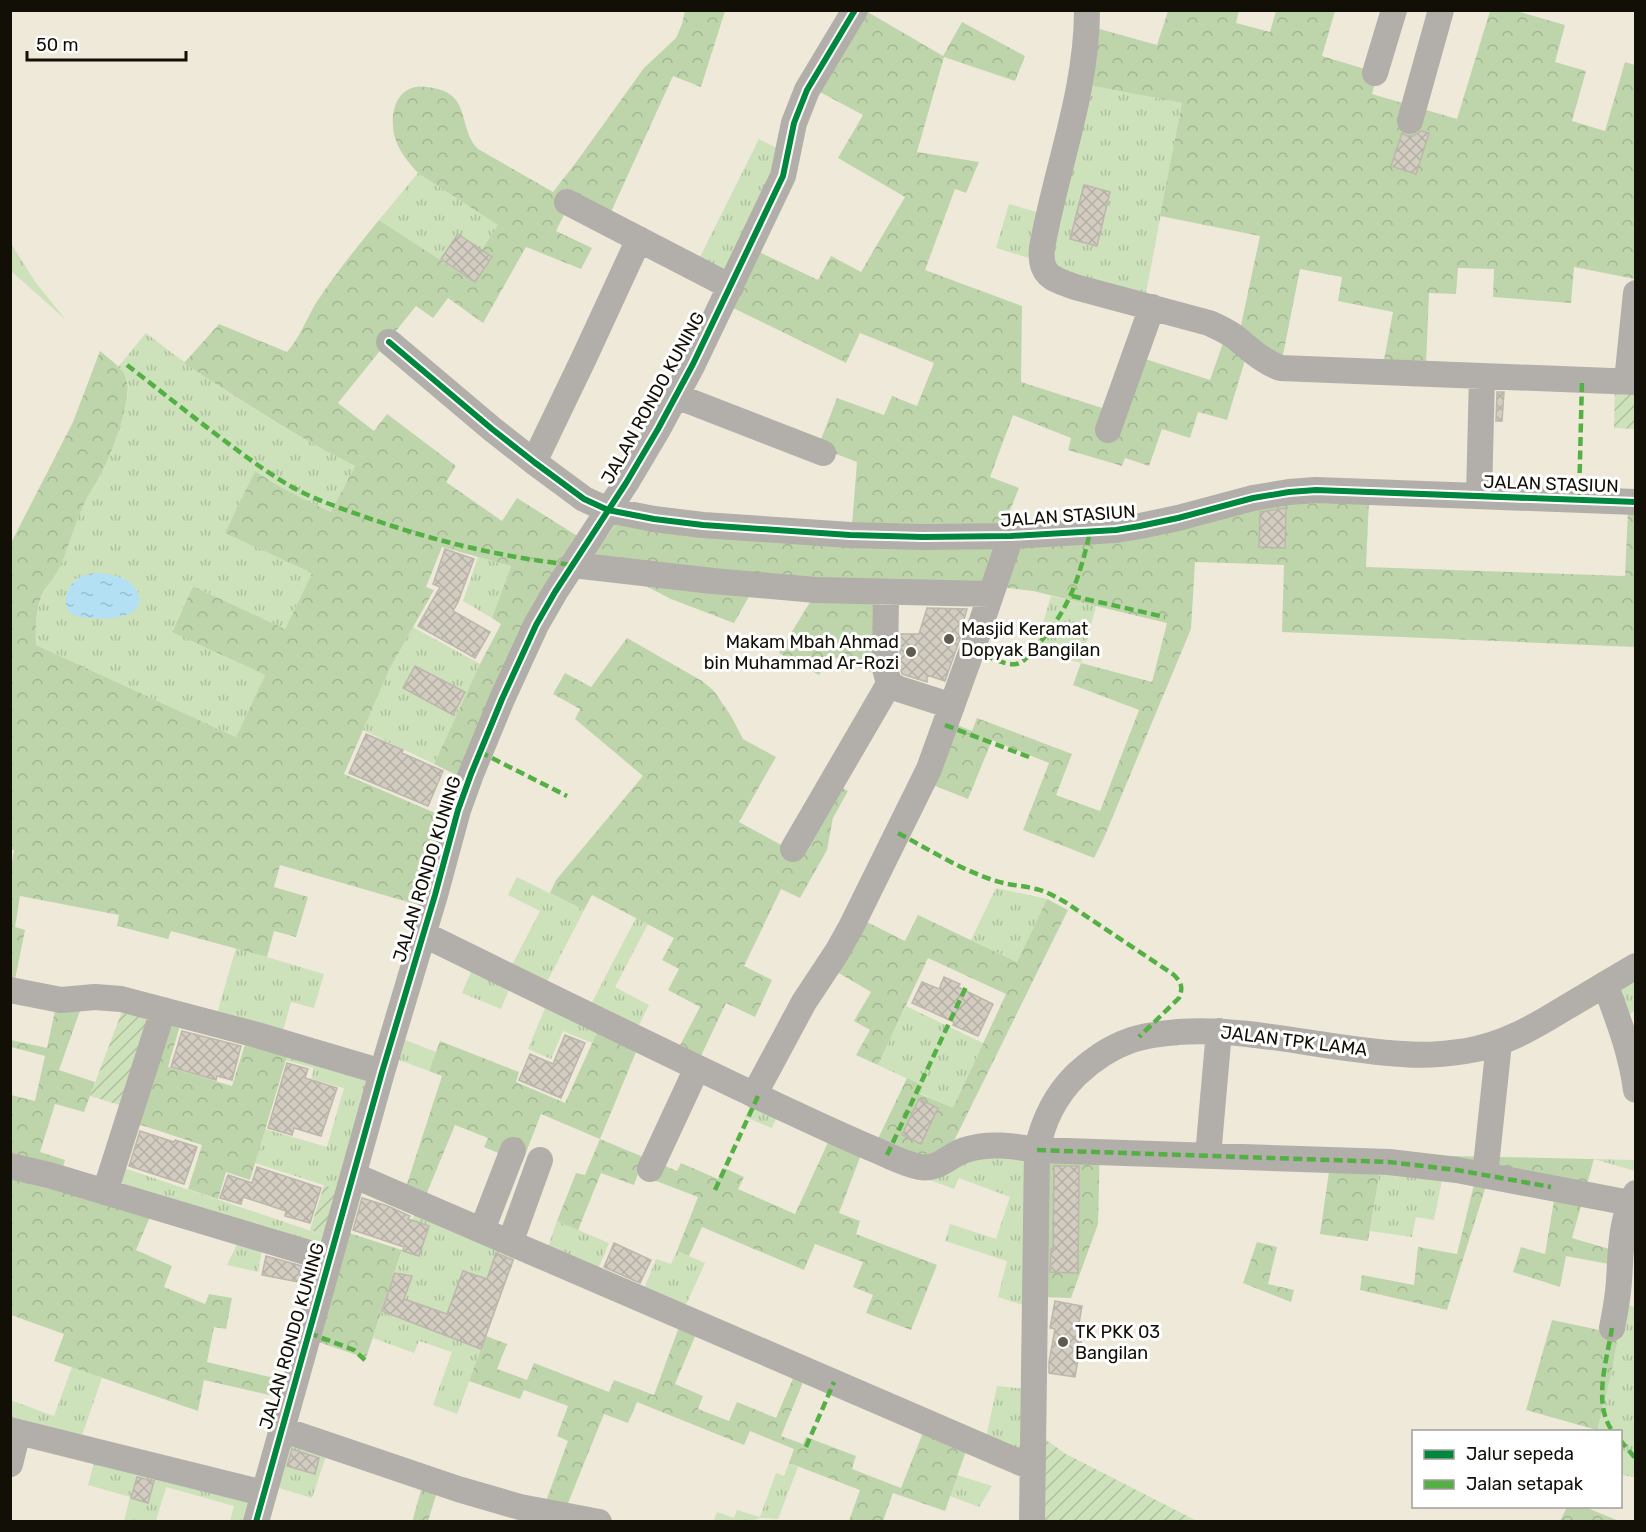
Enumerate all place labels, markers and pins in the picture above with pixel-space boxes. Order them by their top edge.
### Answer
place label: Masjid Keramat Dopyak Bangilan [961,618,1100,661]
place label: Makam Mbah Ahmad bin Muhammad Ar-Rozi [704,631,899,674]
marker: Masjid Keramat Dopyak Bangilan [942,632,956,646]
marker: Makam Mbah Ahmad bin Muhammad Ar-Rozi [904,645,918,659]
place label: TK PKK 03 Bangilan [1075,1321,1160,1364]
marker: TK PKK 03 Bangilan [1056,1335,1070,1349]

